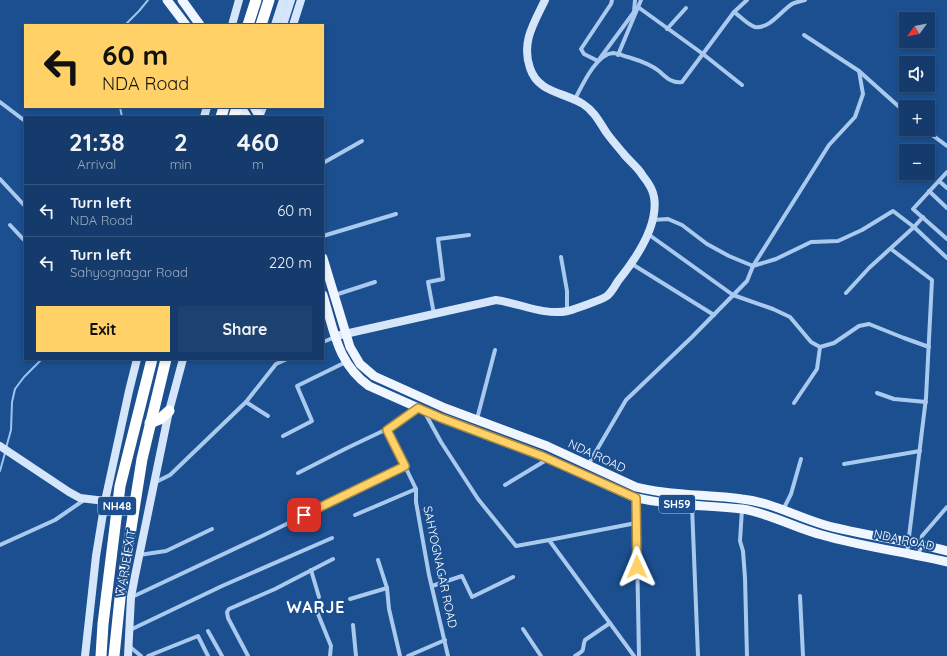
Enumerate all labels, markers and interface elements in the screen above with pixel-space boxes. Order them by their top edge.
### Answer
north arrow [899,12,935,48]
map controls [899,12,935,180]
text: 60 m [102,37,168,72]
icon: left [36,40,88,92]
button: sound [899,56,935,92]
text: NDA Road [102,72,189,95]
button: + [899,100,935,136]
text: 21:38 [69,127,125,157]
text: 2 [174,127,188,157]
text: 460 [237,127,279,157]
button: − [899,144,935,180]
text: Arrival [77,156,116,172]
text: min [170,156,192,172]
text: m [252,156,264,172]
text: Turn left [70,193,132,212]
icon: left [36,200,58,222]
text: 60 m [277,201,312,220]
text: NDA Road [70,212,133,228]
text: Turn left [70,245,132,264]
icon: left [36,252,58,274]
text: 220 m [269,253,312,272]
text: Sahyognagar Road [70,264,188,280]
button: Exit [36,306,170,352]
button: Share [178,306,312,352]
street label: NDA ROAD [566,436,629,476]
road number: SH59 [659,495,695,513]
road number: NH48 [98,497,136,515]
pin [287,498,321,532]
icon: arrive [293,504,315,526]
street label: SAHYOGNAGAR ROAD [420,505,461,630]
street label: NDA ROAD [872,526,936,553]
street label: WARJE EXIT [112,528,139,598]
position arrow [616,546,658,588]
district label: WARJE [287,597,345,617]

